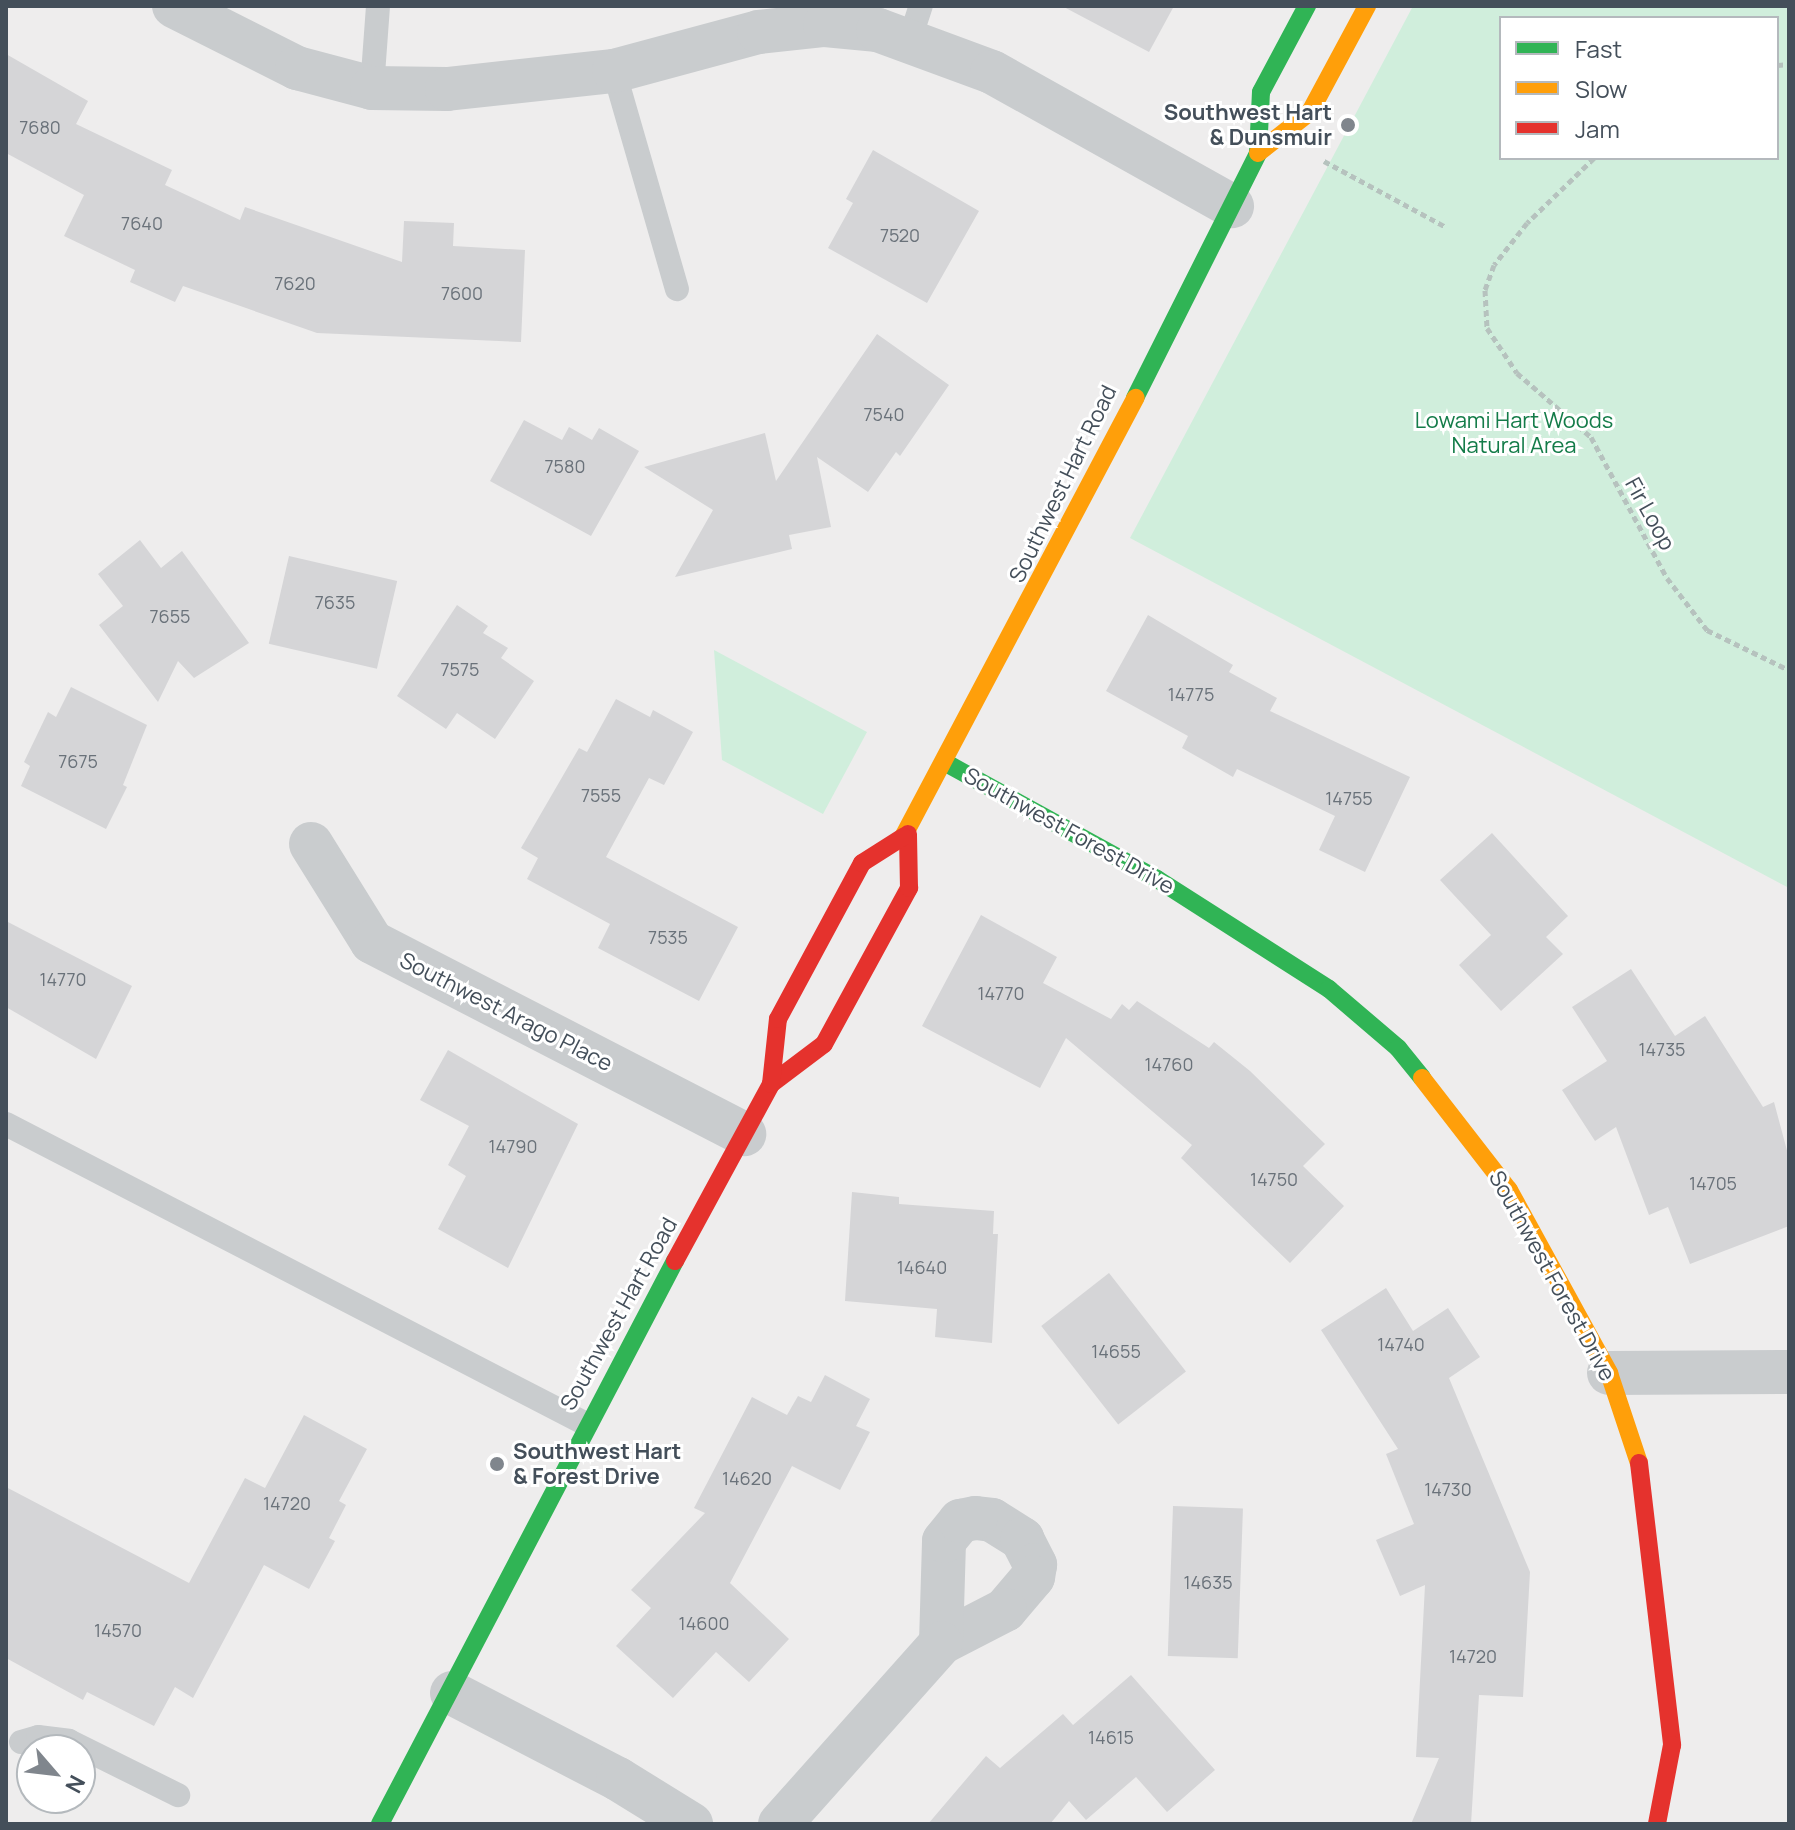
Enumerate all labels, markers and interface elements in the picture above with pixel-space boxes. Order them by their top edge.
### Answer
legend [1499,16,1779,160]
text: Fast [1575,32,1622,65]
text: Slow [1575,72,1628,105]
place label: Southwest Hart & Dunsmuir [1164,99,1332,150]
text: Jam [1575,112,1620,145]
house number: 7680 [19,116,61,138]
marker: Southwest Hart & Dunsmuir [1339,116,1357,134]
house number: 7640 [121,212,163,234]
house number: 7520 [880,224,920,246]
house number: 7620 [274,272,316,294]
house number: 7600 [441,282,483,304]
street label: Southwest Hart Road [1004,381,1122,587]
house number: 7540 [863,403,905,425]
park label: Lowami Hart Woods Natural Area [1415,407,1613,458]
house number: 7580 [545,455,585,477]
street label: Fir Loop [1619,473,1681,555]
house number: 7635 [315,591,355,613]
house number: 7655 [150,605,190,627]
house number: 7575 [441,658,479,680]
house number: 14775 [1168,683,1214,705]
house number: 7675 [58,750,98,772]
street label: Southwest Forest Drive [959,762,1179,900]
house number: 7555 [581,784,621,806]
house number: 14755 [1325,787,1373,809]
house number: 7535 [648,926,688,948]
street label: Southwest Arago Place [395,947,617,1077]
house number: 14770 [39,968,87,990]
house number: 14770 [977,982,1025,1004]
house number: 14735 [1638,1038,1686,1060]
house number: 14760 [1145,1053,1193,1075]
house number: 14790 [489,1135,537,1157]
street label: Southwest Forest Drive [1483,1166,1621,1386]
house number: 14750 [1250,1168,1298,1190]
house number: 14705 [1689,1172,1737,1194]
street label: Southwest Hart Road [555,1213,683,1415]
house number: 14640 [897,1256,947,1278]
house number: 14740 [1377,1333,1425,1355]
house number: 14655 [1091,1340,1141,1362]
place label: Southwest Hart & Forest Drive [513,1438,681,1490]
marker: Southwest Hart & Forest Drive [488,1455,506,1473]
house number: 14620 [722,1467,772,1489]
house number: 14730 [1424,1478,1472,1500]
house number: 14720 [263,1492,311,1514]
house number: 14635 [1183,1571,1233,1593]
house number: 14600 [679,1612,729,1634]
house number: 14570 [94,1619,142,1641]
house number: 14720 [1449,1645,1497,1667]
house number: 14615 [1088,1726,1134,1748]
north arrow [16,1734,96,1814]
text: N [58,1770,92,1798]

